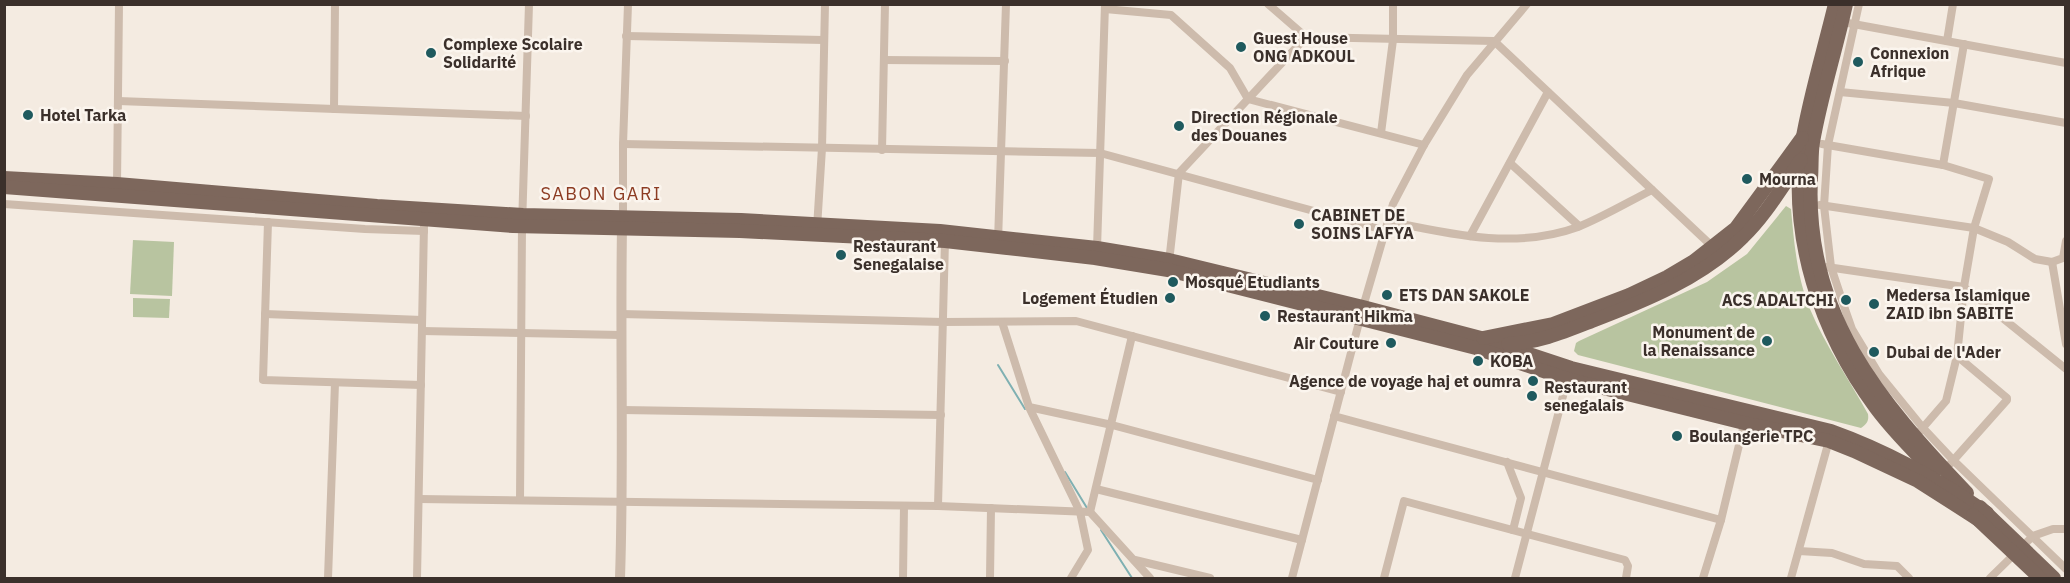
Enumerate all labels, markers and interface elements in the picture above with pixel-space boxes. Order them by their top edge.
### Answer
place label: Guest House ONG ADKOUL [1253,28,1355,66]
place label: Complexe Scolaire Solidarité [443,34,583,72]
marker: Guest House ONG ADKOUL [1234,40,1248,54]
place label: Connexion Afrique [1870,43,1949,81]
marker: Complexe Scolaire Solidarité [424,46,438,60]
marker: Connexion Afrique [1851,55,1865,69]
place label: Hotel Tarka [40,105,126,125]
place label: Direction Régionale des Douanes [1191,107,1338,145]
marker: Hotel Tarka [21,108,35,122]
marker: Direction Régionale des Douanes [1172,119,1186,133]
place label: Mourna [1759,169,1816,189]
marker: Mourna [1740,172,1754,186]
district label: SABON GARI [540,182,662,205]
place label: CABINET DE SOINS LAFYA [1311,205,1414,243]
marker: CABINET DE SOINS LAFYA [1292,217,1306,231]
place label: Restaurant Senegalaise [853,236,944,274]
marker: Restaurant Senegalaise [834,248,848,262]
place label: Mosqué Etudiants [1185,272,1320,292]
marker: Mosqué Etudiants [1166,275,1180,289]
place label: ETS DAN SAKOLE [1399,285,1530,305]
place label: Medersa Islamique ZAID ibn SABITE [1886,285,2030,323]
place label: Logement Étudien [1022,287,1158,308]
marker: ETS DAN SAKOLE [1380,288,1394,302]
place label: ACS ADALTCHI [1722,290,1834,310]
marker: Logement Étudien [1163,291,1177,305]
marker: ACS ADALTCHI [1839,293,1853,307]
marker: Medersa Islamique ZAID ibn SABITE [1867,297,1881,311]
place label: Restaurant Hikma [1277,306,1413,326]
marker: Restaurant Hikma [1258,309,1272,323]
place label: Monument de la Renaissance [1643,322,1755,360]
place label: Air Couture [1293,333,1379,353]
marker: Monument de la Renaissance [1760,334,1774,348]
marker: Air Couture [1384,336,1398,350]
place label: Dubai de l'Ader [1886,342,2001,362]
marker: Dubai de l'Ader [1867,345,1881,359]
place label: KOBA [1490,351,1533,371]
marker: KOBA [1471,354,1485,368]
place label: Agence de voyage haj et oumra [1289,371,1521,391]
marker: Agence de voyage haj et oumra [1526,374,1540,388]
place label: Restaurant senegalais [1544,377,1627,415]
marker: Restaurant senegalais [1525,389,1539,403]
place label: Boulangerie TPC [1689,426,1814,446]
marker: Boulangerie TPC [1670,429,1684,443]

